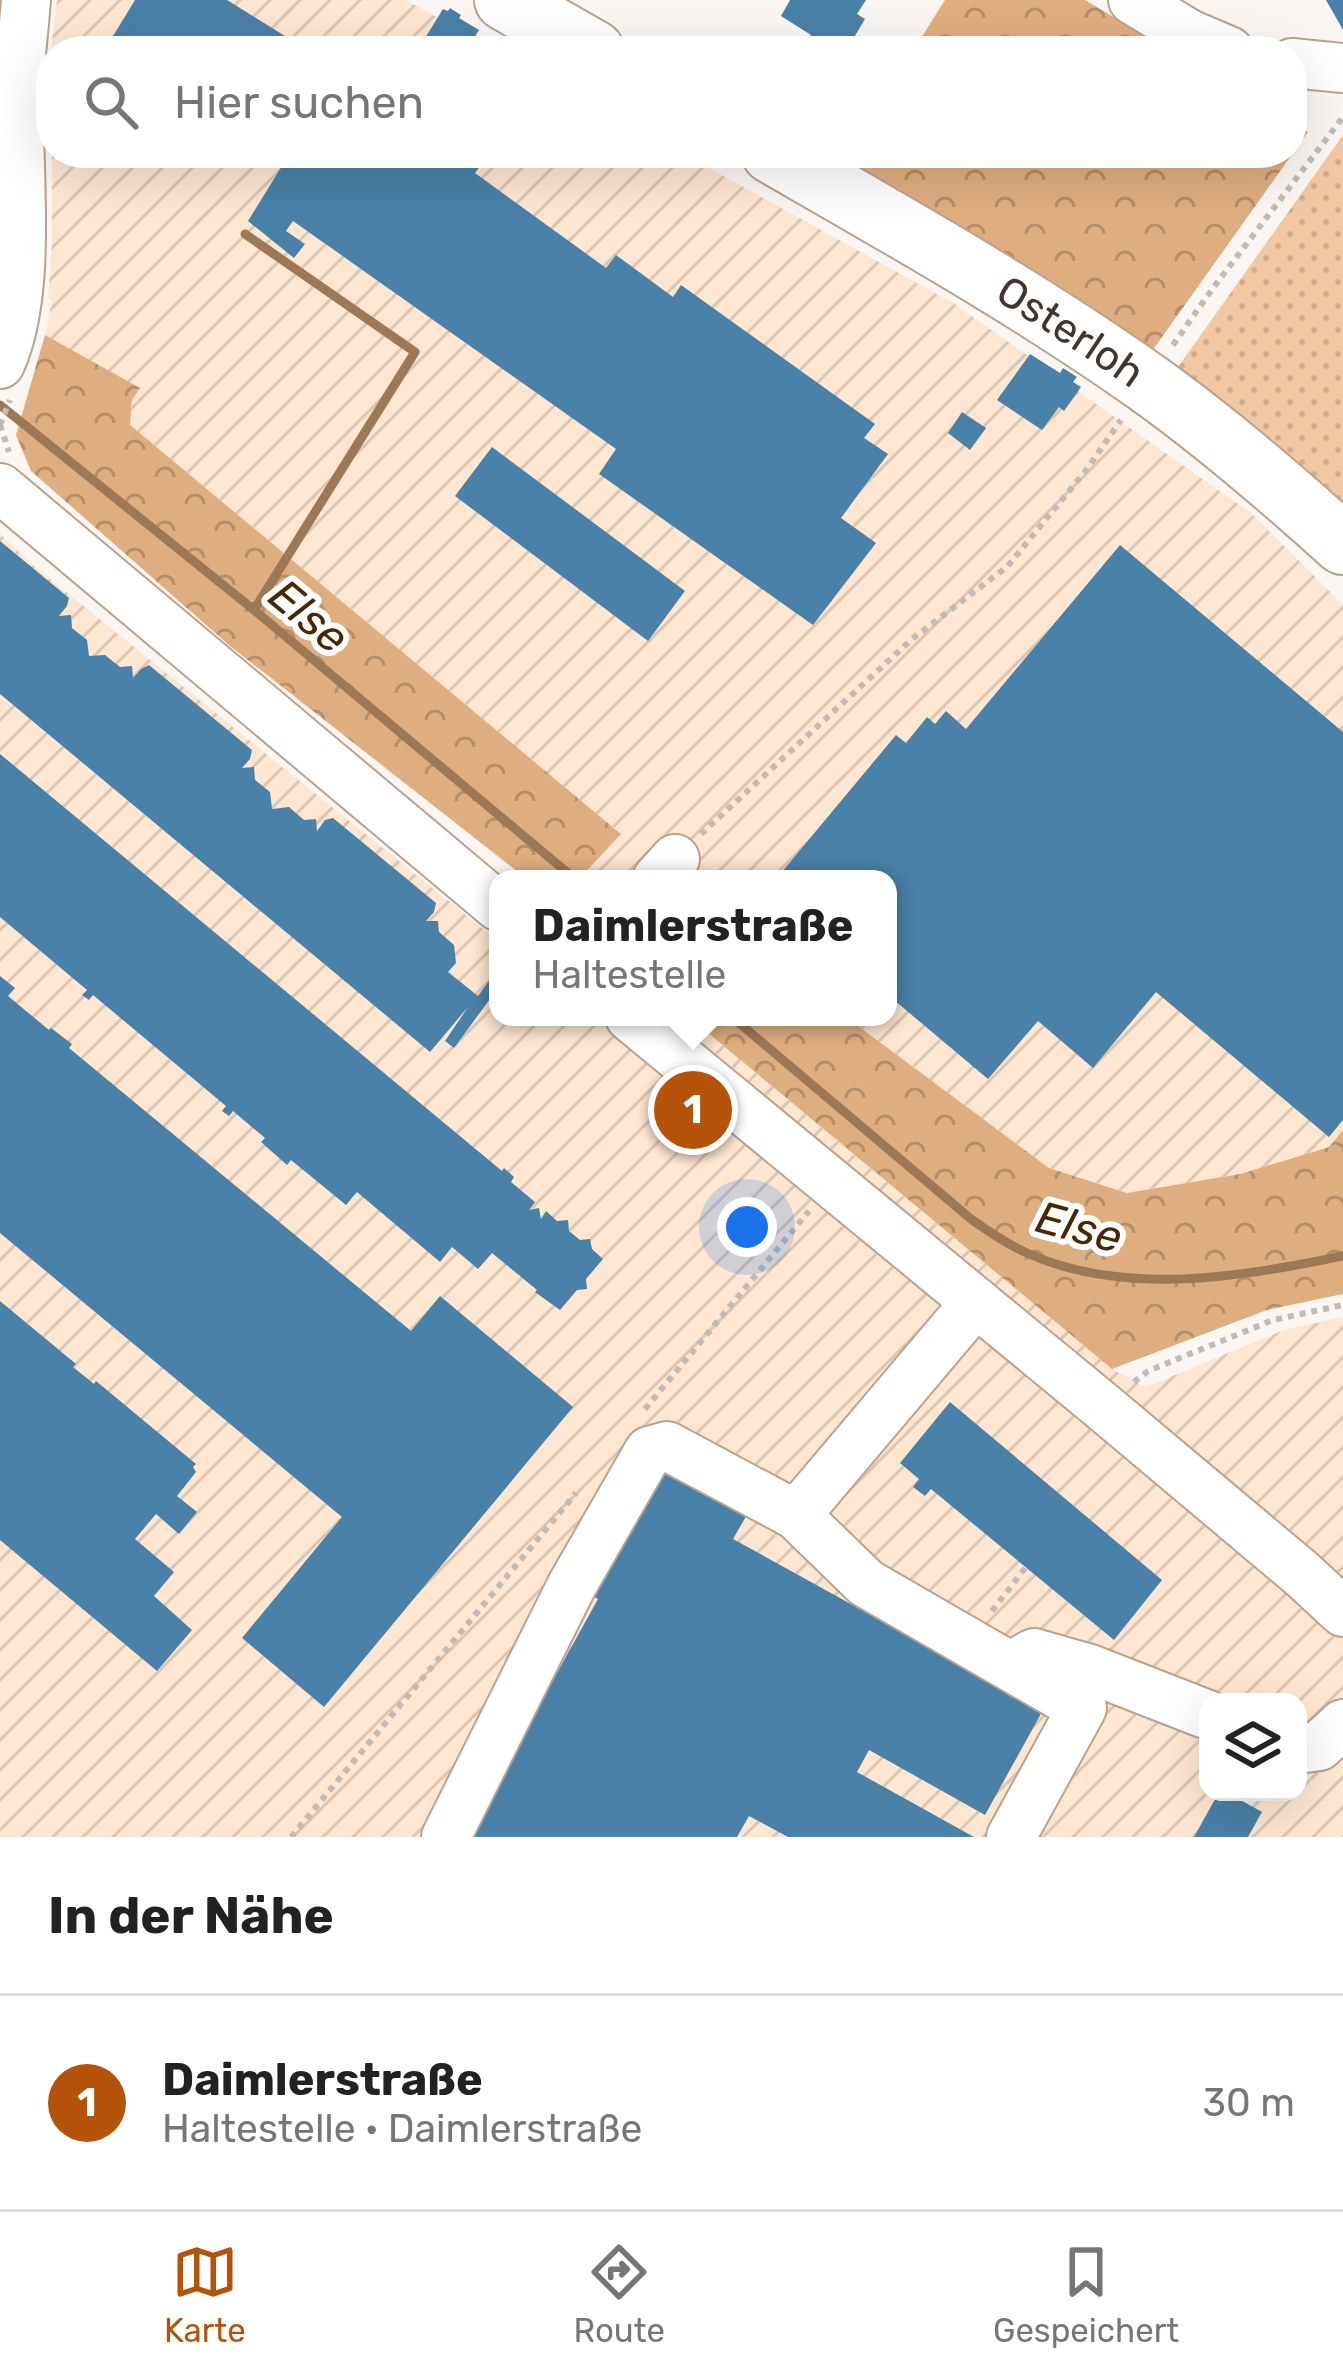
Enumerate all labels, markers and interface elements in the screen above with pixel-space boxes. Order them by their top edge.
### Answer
search box [36,36,1307,168]
icon: search [78,69,144,135]
text: Hier suchen [174,76,424,129]
street label: Osterloh [988,266,1154,398]
water label: Else [259,568,359,664]
popup [489,870,897,1026]
text: Daimlerstraße [533,899,853,952]
text: Haltestelle [533,952,726,998]
pin: 1 [654,1065,732,1155]
water label: Else [1030,1190,1128,1264]
your location [717,1197,777,1257]
map controls [1199,1693,1307,1801]
button: layers [1199,1693,1307,1801]
text: In der Nähe [48,1885,334,1946]
text: Daimlerstraße [162,2053,483,2106]
text: 1 [77,2080,97,2126]
text: 30 m [1203,2080,1295,2126]
text: Haltestelle · Daimlerstraße [162,2106,642,2152]
tab: Karte [164,2239,246,2350]
tab: Route [573,2239,665,2350]
tab: Gespeichert [993,2239,1179,2350]

